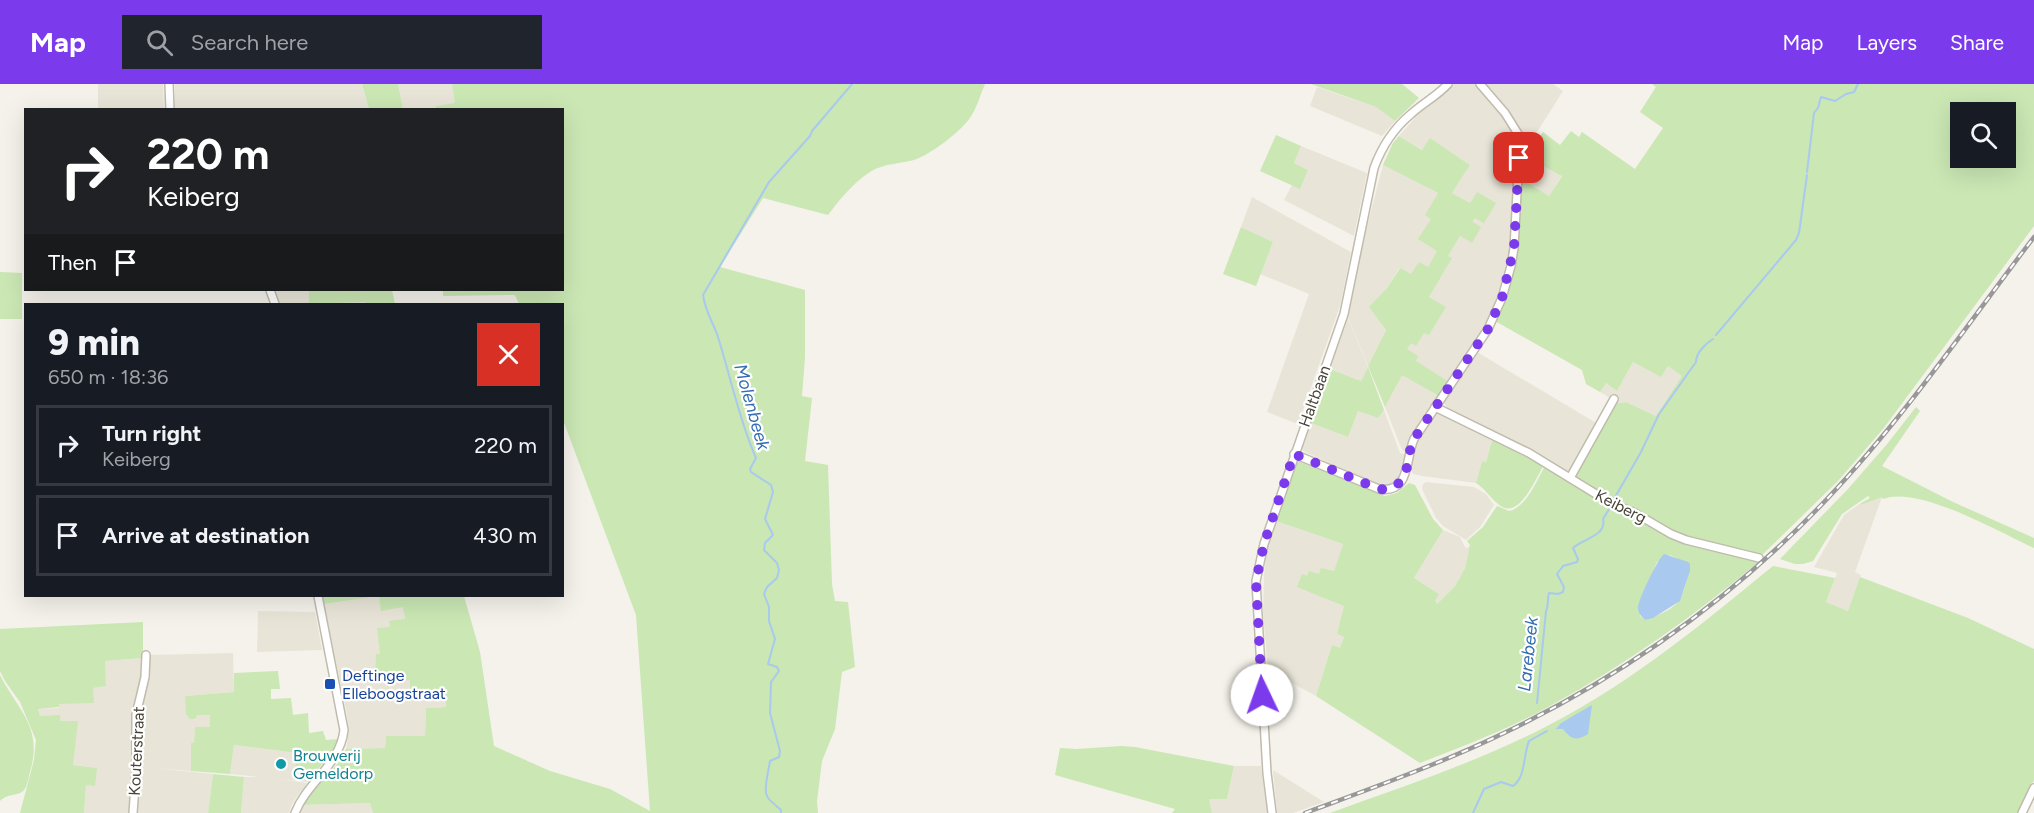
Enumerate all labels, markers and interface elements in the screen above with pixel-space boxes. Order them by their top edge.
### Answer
search box [122,15,542,69]
text: Map [30,25,86,59]
icon: search [143,26,176,59]
text: Search here [191,29,308,56]
text: Map [1783,30,1823,55]
text: Layers [1856,30,1917,55]
text: Share [1950,30,2004,55]
map controls [1950,102,2016,168]
button: search [1950,102,2016,168]
text: 220 m [147,129,269,180]
icon: right [48,132,126,210]
pin [1493,132,1544,183]
icon: arrive [1502,141,1535,174]
text: Keiberg [147,180,240,213]
icon: arrive [109,246,142,279]
text: Then [48,249,97,276]
text: 9 min [48,321,140,364]
button: close [477,323,540,386]
water label: Molenbeek [729,361,775,454]
street label: Haltbaan [1295,363,1334,430]
text: 650 m · 18:36 [48,365,168,389]
text: Turn right [102,420,201,447]
icon: right [51,429,84,462]
text: 220 m [474,432,537,459]
text: Keiberg [102,447,171,471]
street label: Keiberg [1592,485,1650,527]
icon: arrive [51,519,84,552]
text: Arrive at destination [102,522,310,549]
text: 430 m [473,522,537,549]
water label: Larebeek [1513,614,1543,692]
position arrow [1230,663,1294,727]
place label: Deftinge Elleboogstraat [342,666,446,703]
marker: Deftinge Elleboogstraat [323,677,337,691]
street label: Kouterstraat [125,706,148,796]
place label: Brouwerij Gemeldorp [293,746,373,783]
marker: Brouwerij Gemeldorp [274,757,288,771]

